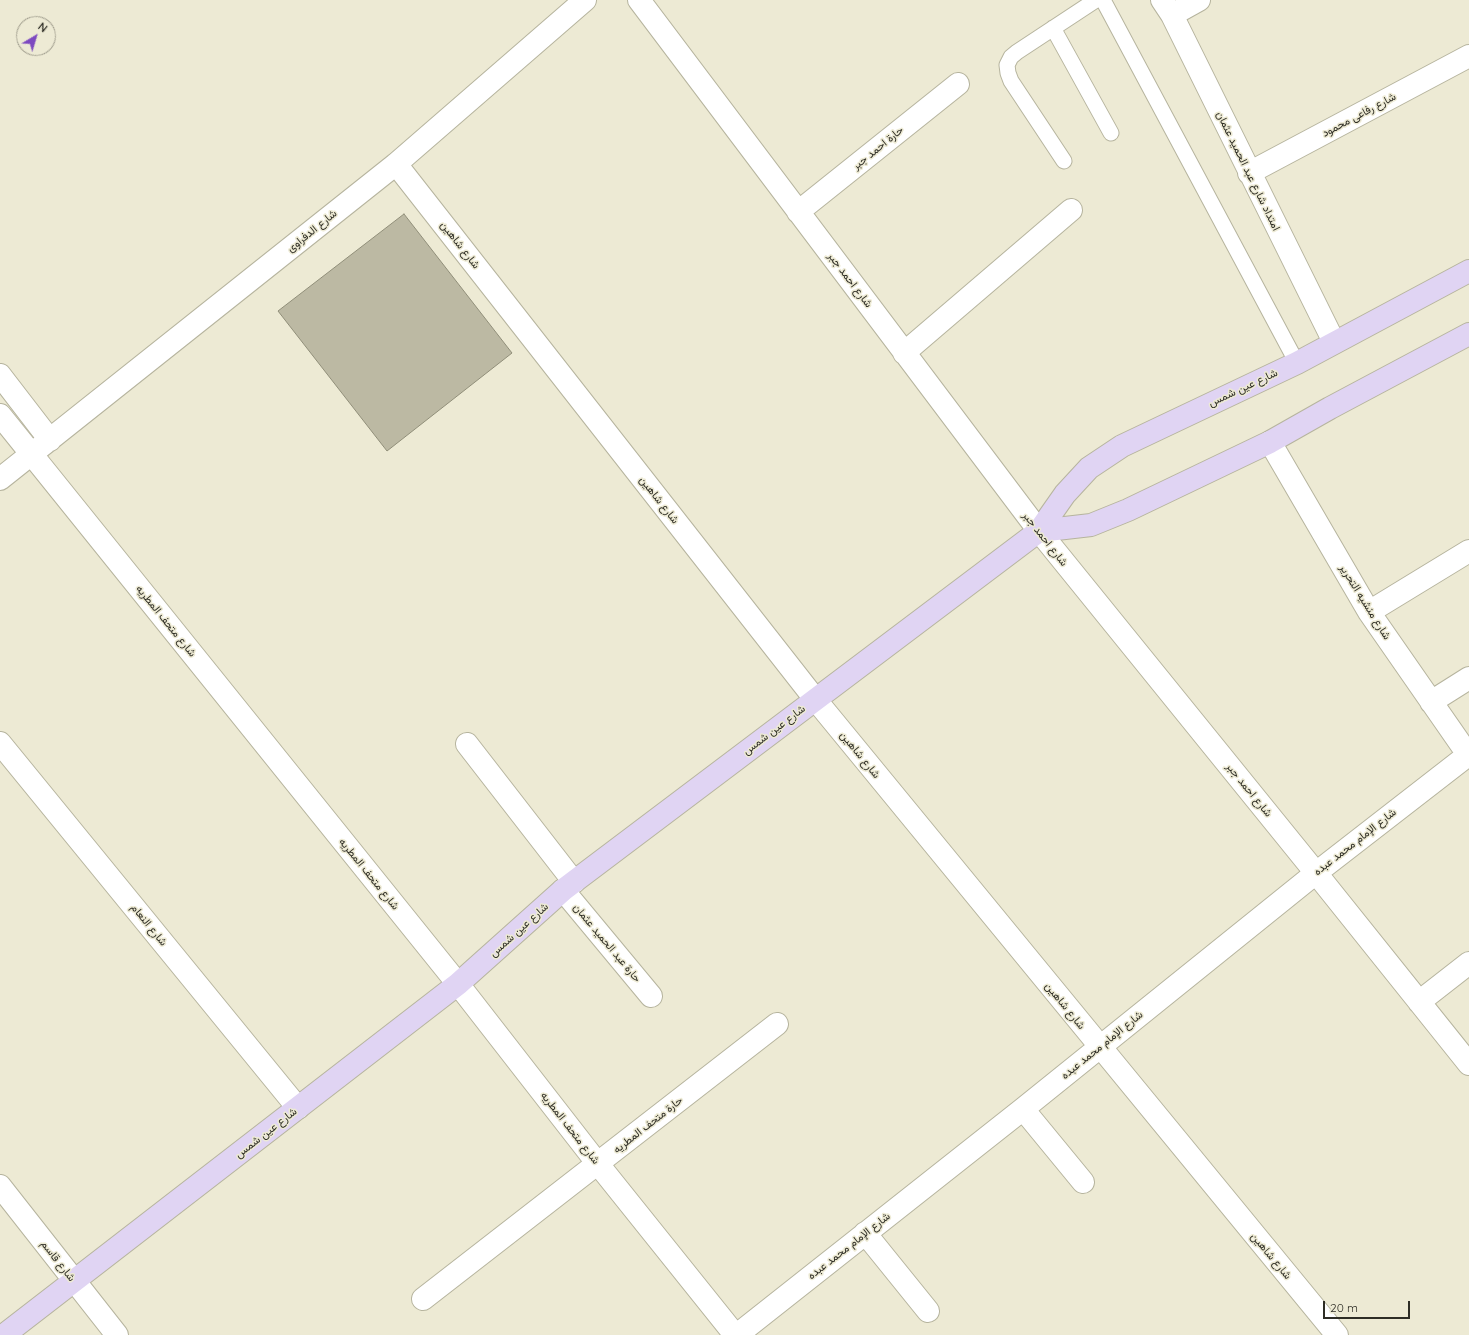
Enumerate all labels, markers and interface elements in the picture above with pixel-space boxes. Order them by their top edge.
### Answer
north arrow [16,16,56,56]
text: N [35,19,50,35]
street label: شارع رفاعى محمود [1320,90,1398,140]
street label: امتداد شارع عبد الحميد عثمان [1213,109,1283,233]
street label: حارة احمد جبر [850,123,906,173]
street label: شارع الدفراوى [284,207,340,255]
street label: شارع شاهين [437,219,483,271]
street label: شارع احمد جبر [825,250,875,310]
street label: شارع عين شمس [1206,366,1280,410]
street label: شارع شاهين [636,474,682,526]
street label: شارع احمد جبر [1020,509,1070,569]
street label: شارع منشيه التحرير [1337,562,1393,642]
street label: شارع متحف المطريه [133,582,199,660]
street label: شارع عين شمس [740,702,808,758]
street label: شارع شاهين [837,729,883,781]
street label: شارع احمد جبر [1223,760,1275,820]
street label: شارع الإمام محمد عبده [1311,806,1399,878]
street label: شارع متحف المطريه [336,835,402,913]
street label: شارع عين شمس [487,900,551,960]
street label: شارع النعام [128,901,170,949]
street label: حارة عبد الحميد عثمان [570,901,644,985]
street label: شارع شاهين [1042,980,1088,1032]
street label: شارع الإمام محمد عبده [1058,1008,1146,1082]
street label: شارع متحف المطريه [538,1089,602,1167]
street label: حارة متحف المطريه [611,1094,685,1156]
street label: شارع عين شمس [232,1105,300,1161]
street label: شارع الإمام محمد عبده [805,1210,893,1282]
street label: شارع شاهين [1248,1230,1294,1282]
street label: شارع قاسم [38,1238,78,1284]
scale bar [1325,1293,1412,1319]
text: 20 m [1330,1300,1358,1315]

